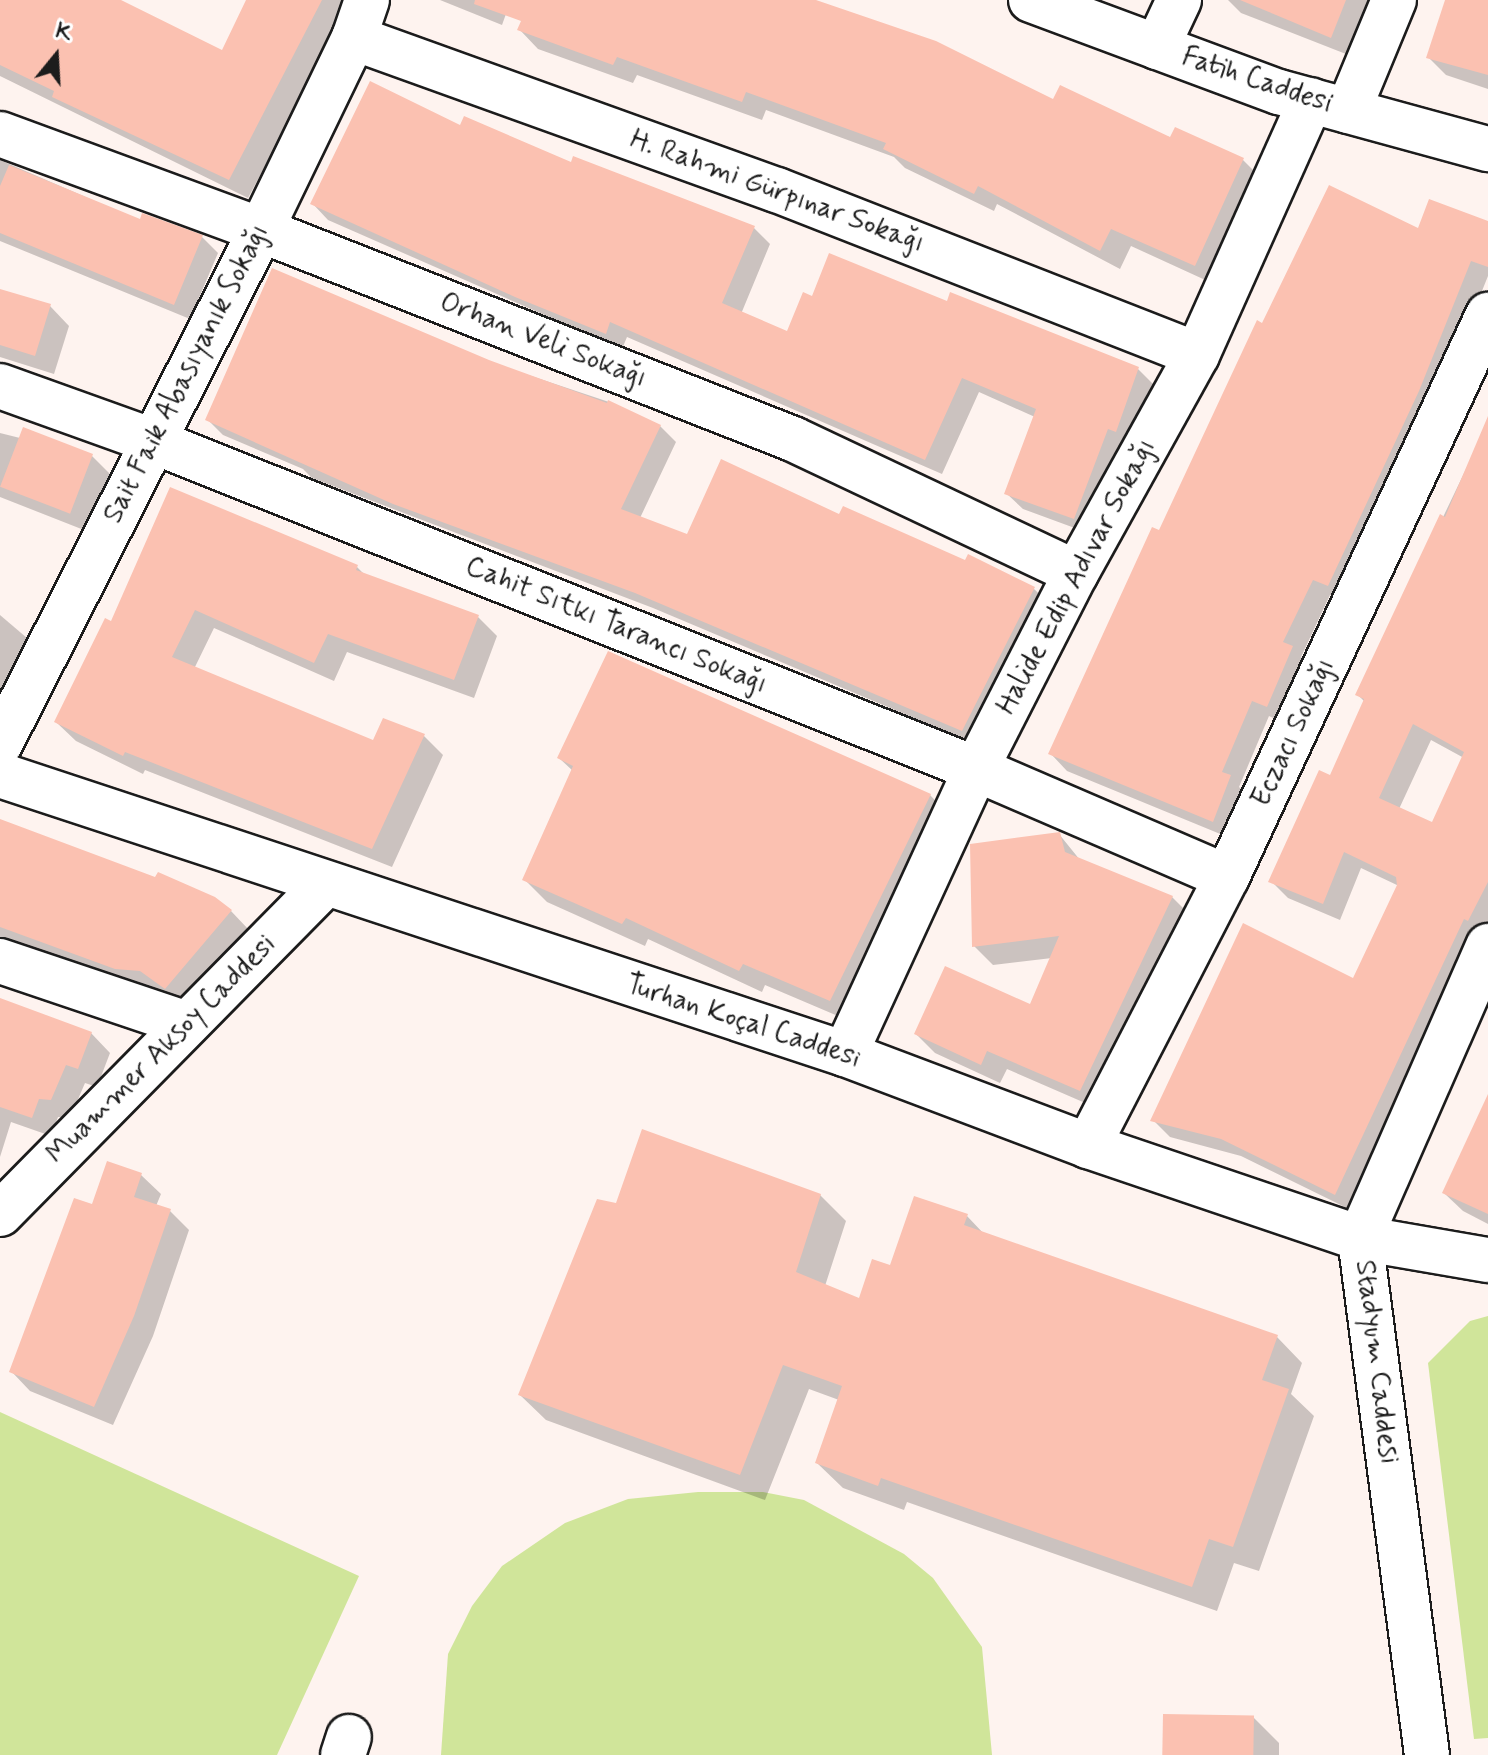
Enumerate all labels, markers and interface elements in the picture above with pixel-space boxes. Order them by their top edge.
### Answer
north arrow [16,16,96,96]
text: K [52,17,75,49]
street label: Fatih Caddesi [1175,40,1339,122]
street label: H. Rahmi Gürpınar Sokağı [626,123,928,261]
street label: Sait Faik Abasıyanık Sokağı [98,220,276,528]
street label: Orhan Veli Sokağı [435,286,651,396]
street label: Halide Edip Adıvar Sokağı [992,436,1162,718]
street label: Cahit Sıtkı Tarancı Sokağı [460,550,772,702]
street label: Eczacı Sokağı [1245,654,1343,812]
street label: Muammer Aksoy Caddesi [40,928,284,1172]
street label: Turhan Koçal Caddesi [618,967,868,1077]
street label: Stadyum Caddesi [1347,1257,1405,1467]

